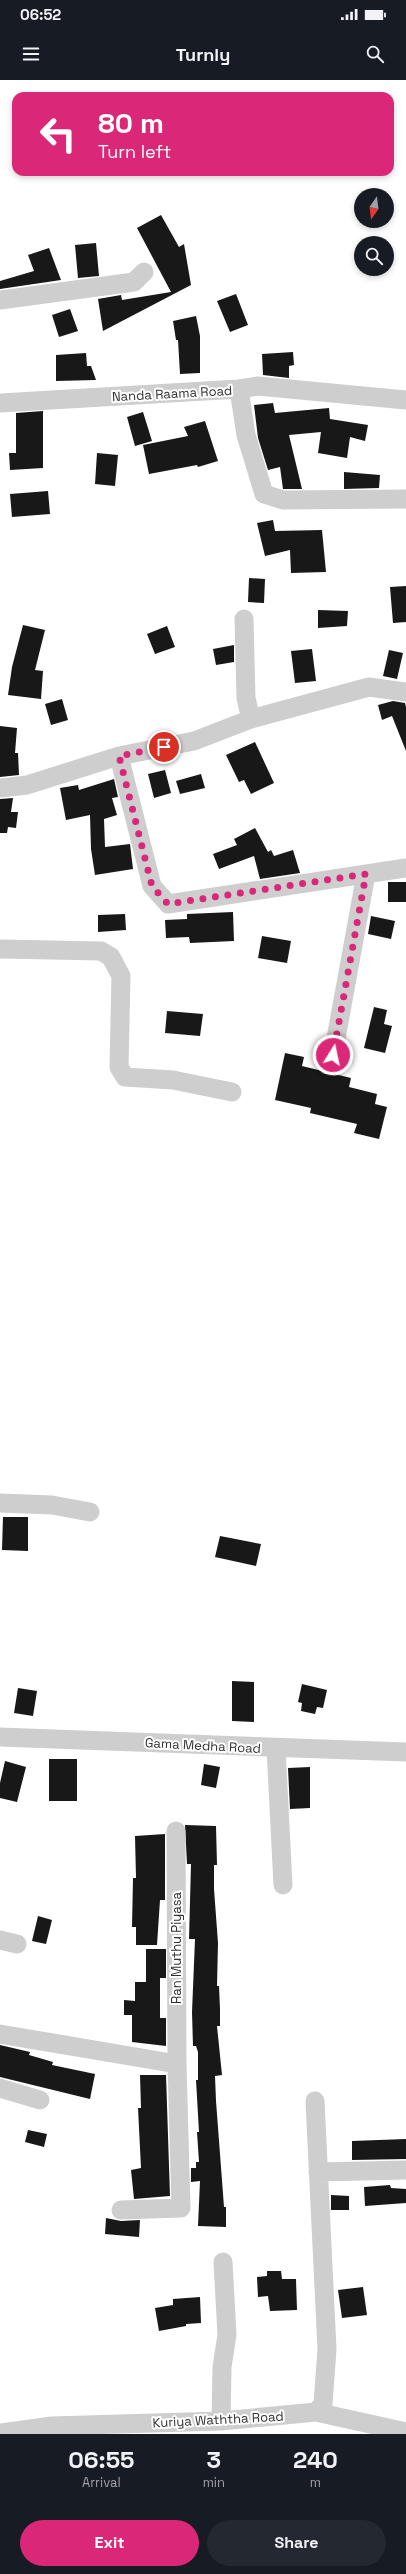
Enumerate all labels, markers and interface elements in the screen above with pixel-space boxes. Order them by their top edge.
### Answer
text: 06:52 [20,5,61,24]
icon: menu [20,43,42,65]
text: Turnly [176,43,230,66]
icon: search [364,43,386,65]
text: 80 m [98,105,164,141]
icon: left [32,108,84,160]
text: Turn left [98,140,171,163]
north arrow [354,188,394,228]
map controls [354,188,394,276]
button: search [354,236,394,276]
street label: Nanda Raama Road [111,382,233,405]
pin [147,730,181,764]
icon: arrive [153,736,175,758]
position arrow [312,1034,354,1076]
street label: Gama Medha Road [145,1734,261,1757]
street label: Ran Muthu Piyasa [168,1891,185,2004]
street label: Kuriya Waththa Road [152,2408,284,2431]
text: 06:55 [68,2444,134,2475]
text: 3 [207,2444,221,2475]
text: 240 [293,2444,338,2475]
text: Arrival [82,2474,121,2491]
text: min [203,2474,225,2491]
text: m [310,2474,321,2491]
button: Exit [20,2520,199,2566]
button: Share [207,2520,386,2566]

